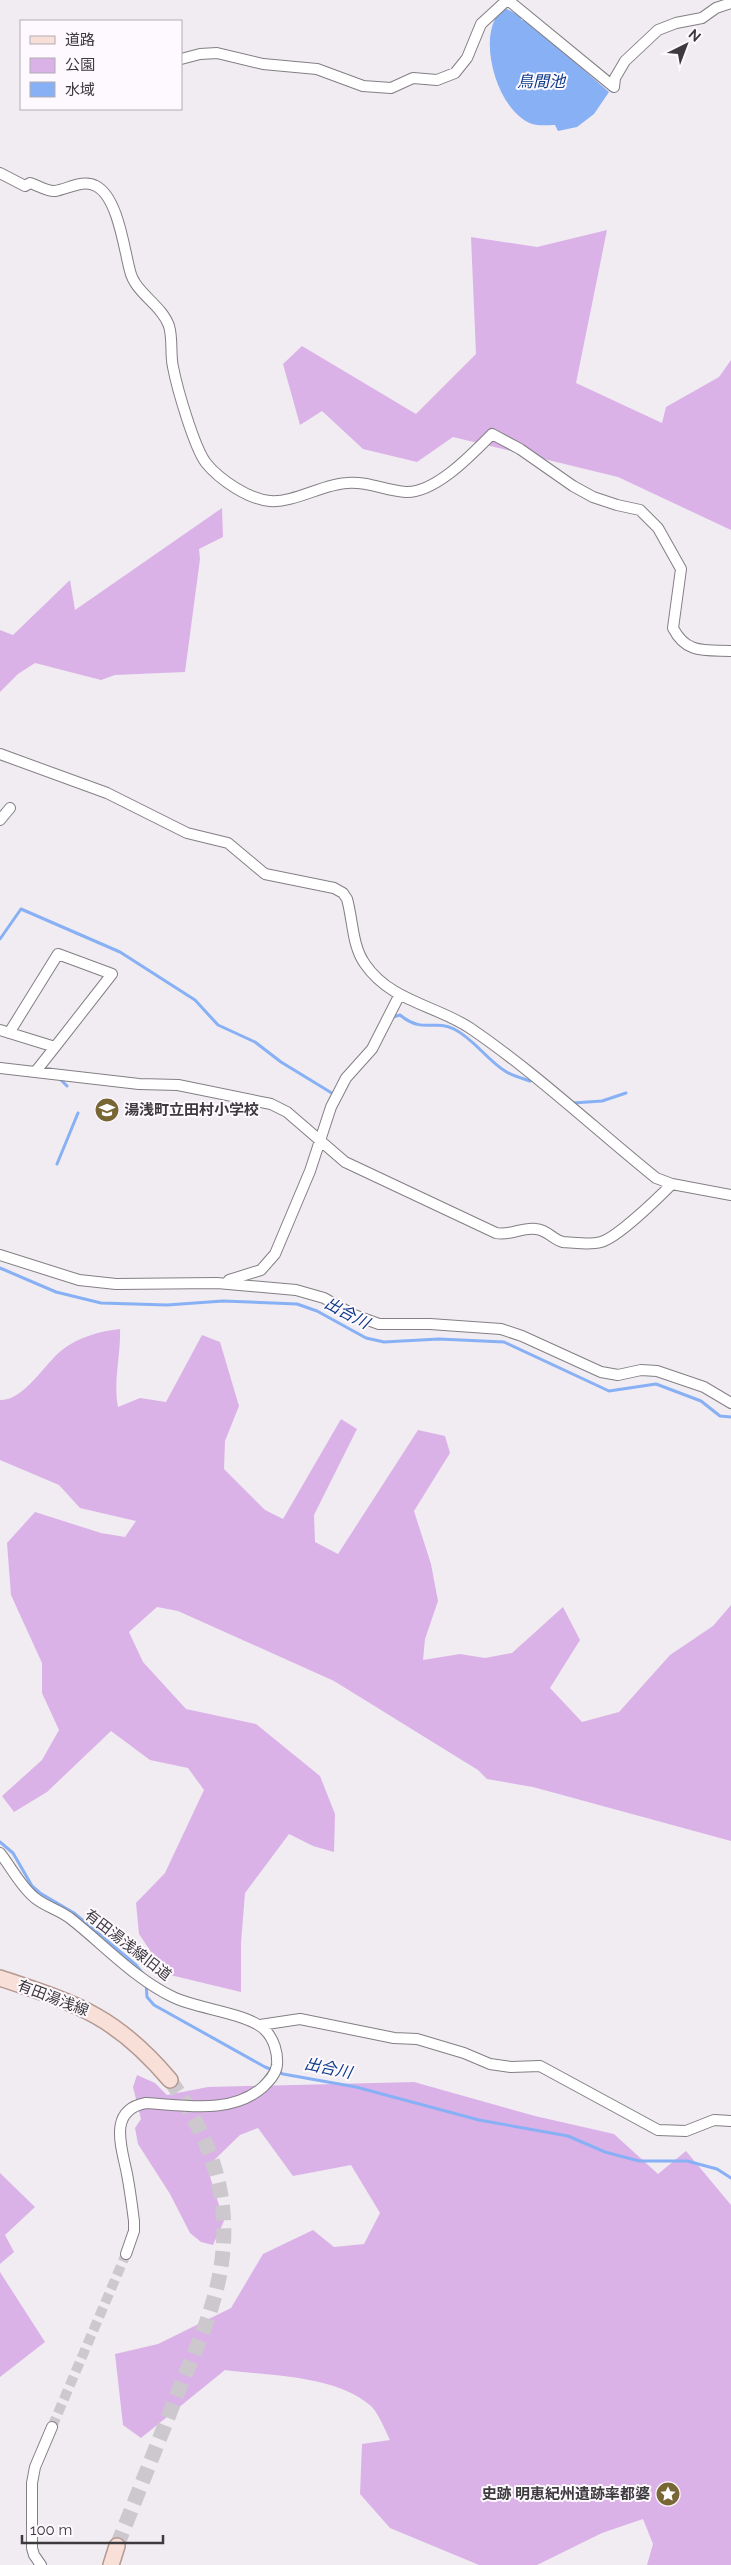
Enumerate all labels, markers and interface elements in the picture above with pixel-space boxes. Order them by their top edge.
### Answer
legend [20,20,182,110]
north arrow [661,20,711,70]
text: N [685,26,704,45]
text: 道路 [65,31,95,49]
text: 公園 [65,56,95,74]
water label: 鳥間池 [517,72,567,91]
text: 水域 [65,81,95,99]
school or university icon: 湯浅町立田村小学校 [94,1097,120,1123]
place label: 湯浅町立田村小学校 [124,1101,259,1119]
water label: 出合川 [321,1293,374,1334]
street label: 有田湯浅線旧道 [81,1906,175,1984]
street label: 有田湯浅線 [15,1976,91,2020]
water label: 出合川 [303,2054,355,2083]
place icon: 史跡 明恵紀州遺跡率都婆 [655,2481,681,2507]
place label: 史跡 明恵紀州遺跡率都婆 [481,2485,650,2503]
scale bar [22,2512,164,2544]
text: 100 m [30,2521,72,2539]

